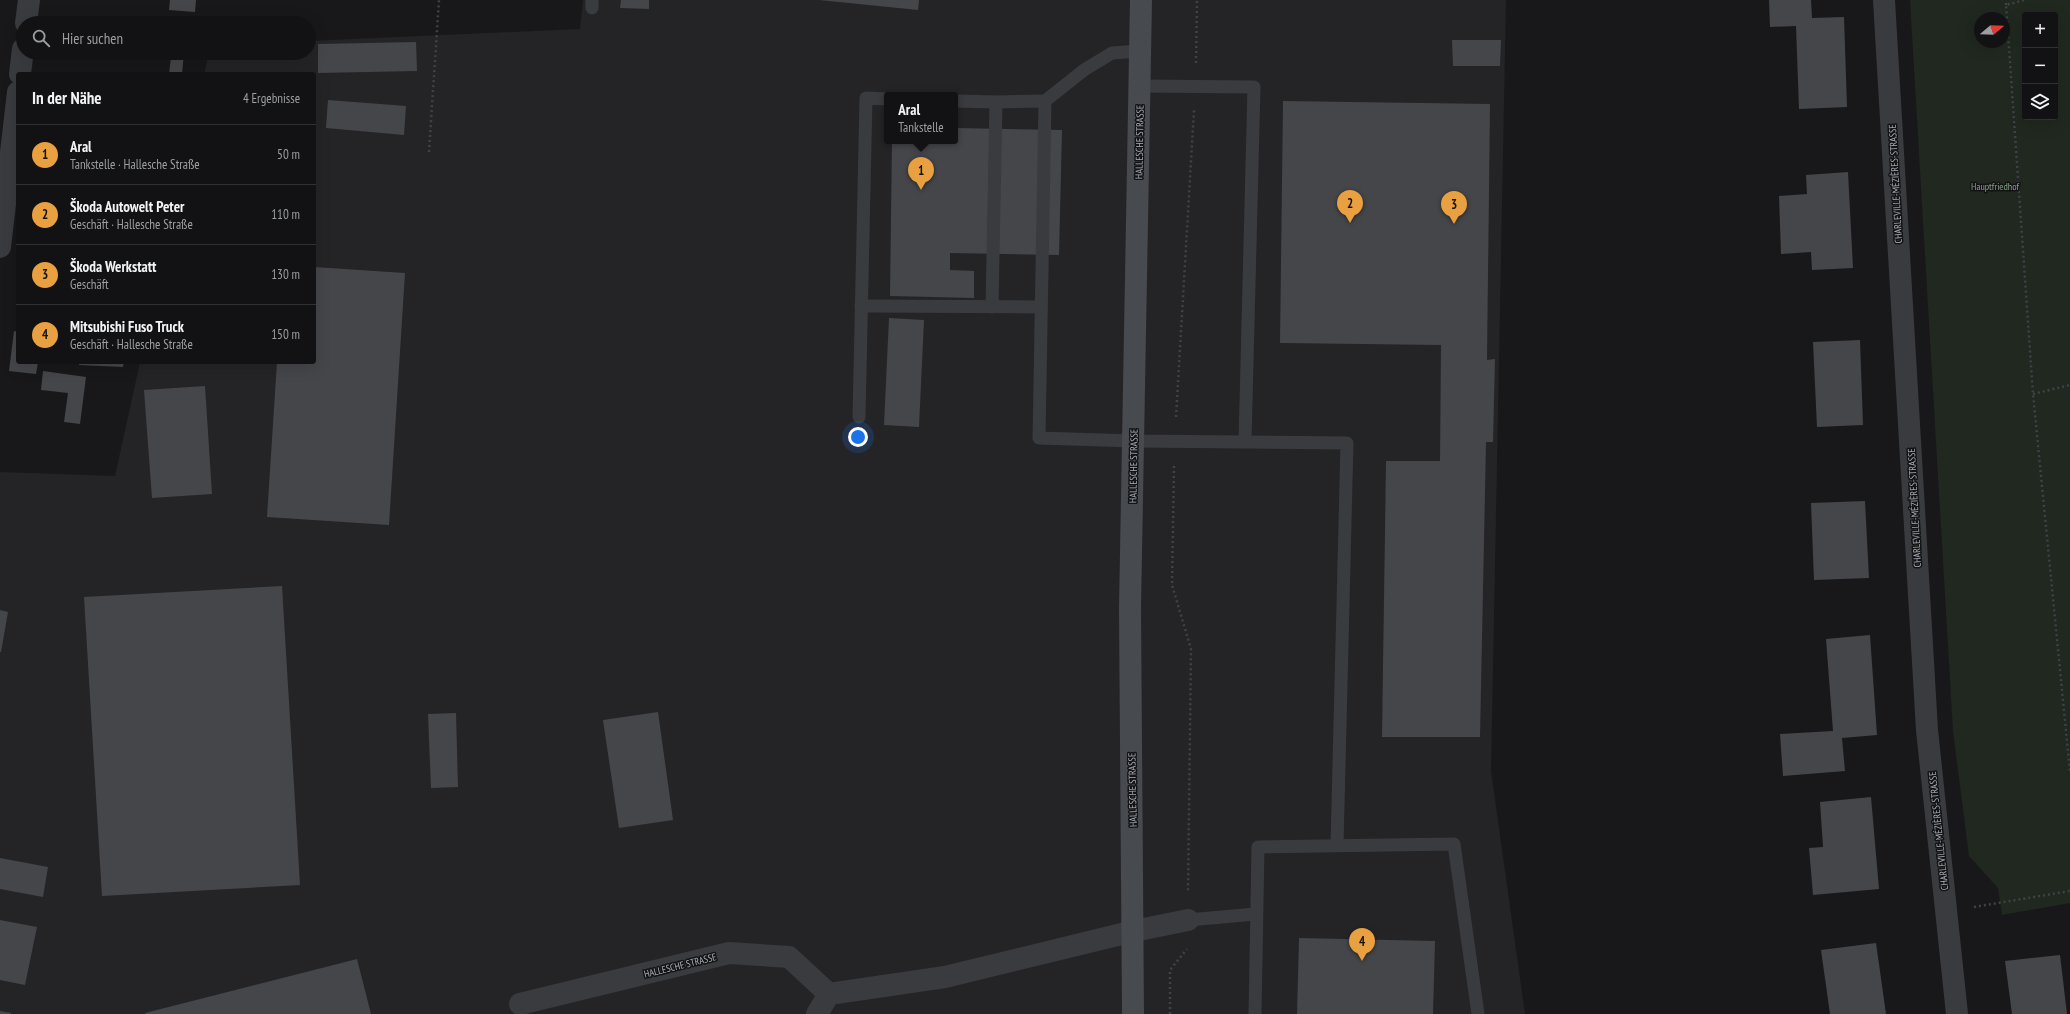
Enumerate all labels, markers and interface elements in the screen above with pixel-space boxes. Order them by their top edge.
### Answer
north arrow [1974,12,2010,48]
map controls [2022,12,2058,120]
button: + [2022,12,2058,48]
search box [16,16,316,60]
icon: search [30,27,52,49]
text: Hier suchen [62,29,123,48]
button: − [2022,48,2058,84]
button: layers [2022,84,2058,120]
text: In der Nähe [32,87,102,109]
text: 4 Ergebnisse [243,90,300,107]
popup [884,92,958,144]
text: Aral [898,100,920,119]
street label: HALLESCHE STRASSE [1132,105,1147,179]
text: Tankstelle [898,119,944,136]
street label: CHARLEVILLE-MÉZIÈRES-STRASSE [1886,124,1905,244]
text: Aral [70,137,92,156]
text: 1 [42,146,48,163]
text: 50 m [277,146,300,163]
text: Tankstelle · Hallesche Straße [70,156,200,173]
pin: 1 [908,157,934,190]
park label: Hauptfriedhof [1971,180,2019,193]
pin: 2 [1337,190,1363,223]
pin: 3 [1441,191,1467,224]
text: Škoda Autowelt Peter [70,197,185,216]
text: 2 [42,206,48,223]
text: 110 m [271,206,300,223]
text: Geschäft · Hallesche Straße [70,216,193,233]
text: Škoda Werkstatt [70,257,156,276]
text: 3 [42,266,48,283]
text: 130 m [271,266,300,283]
text: Geschäft [70,276,108,293]
text: Mitsubishi Fuso Truck [70,317,184,336]
text: 4 [42,326,48,343]
text: 150 m [271,326,300,343]
text: Geschäft · Hallesche Straße [70,336,193,353]
your location [848,427,868,447]
street label: HALLESCHE STRASSE [1126,429,1141,503]
street label: CHARLEVILLE-MÉZIÈRES-STRASSE [1905,448,1924,568]
street label: HALLESCHE STRASSE [1125,753,1140,827]
street label: CHARLEVILLE-MÉZIÈRES-STRASSE [1926,771,1951,891]
pin: 4 [1349,928,1375,961]
street label: HALLESCHE STRASSE [643,950,718,981]

